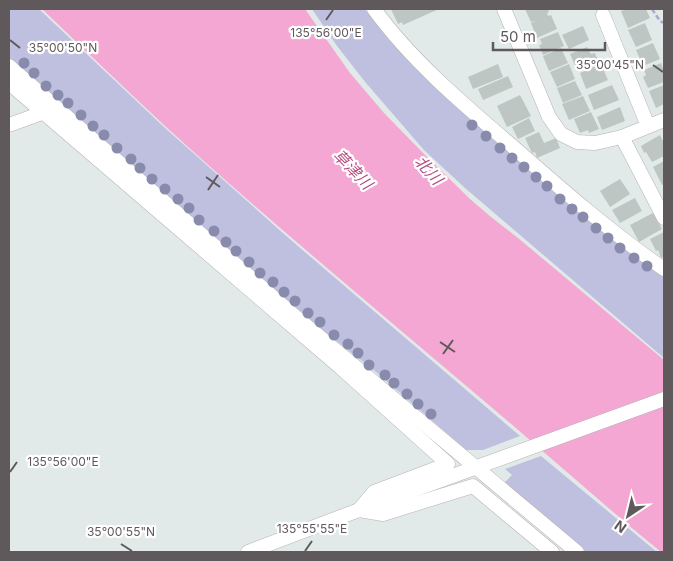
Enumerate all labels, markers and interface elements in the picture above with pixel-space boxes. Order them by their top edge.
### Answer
scale bar [493,20,606,52]
text: 135°56'00"E [290,25,362,40]
text: 50 m [500,27,536,46]
text: 35°00'50"N [29,40,97,55]
text: 35°00'45"N [576,57,644,72]
water label: 草津川 [329,145,378,195]
water label: 北川 [411,151,448,190]
text: 135°56'00"E [27,454,99,469]
north arrow [603,491,653,541]
text: N [611,517,630,537]
text: 135°55'55"E [277,521,347,536]
text: 35°00'55"N [87,524,155,539]

